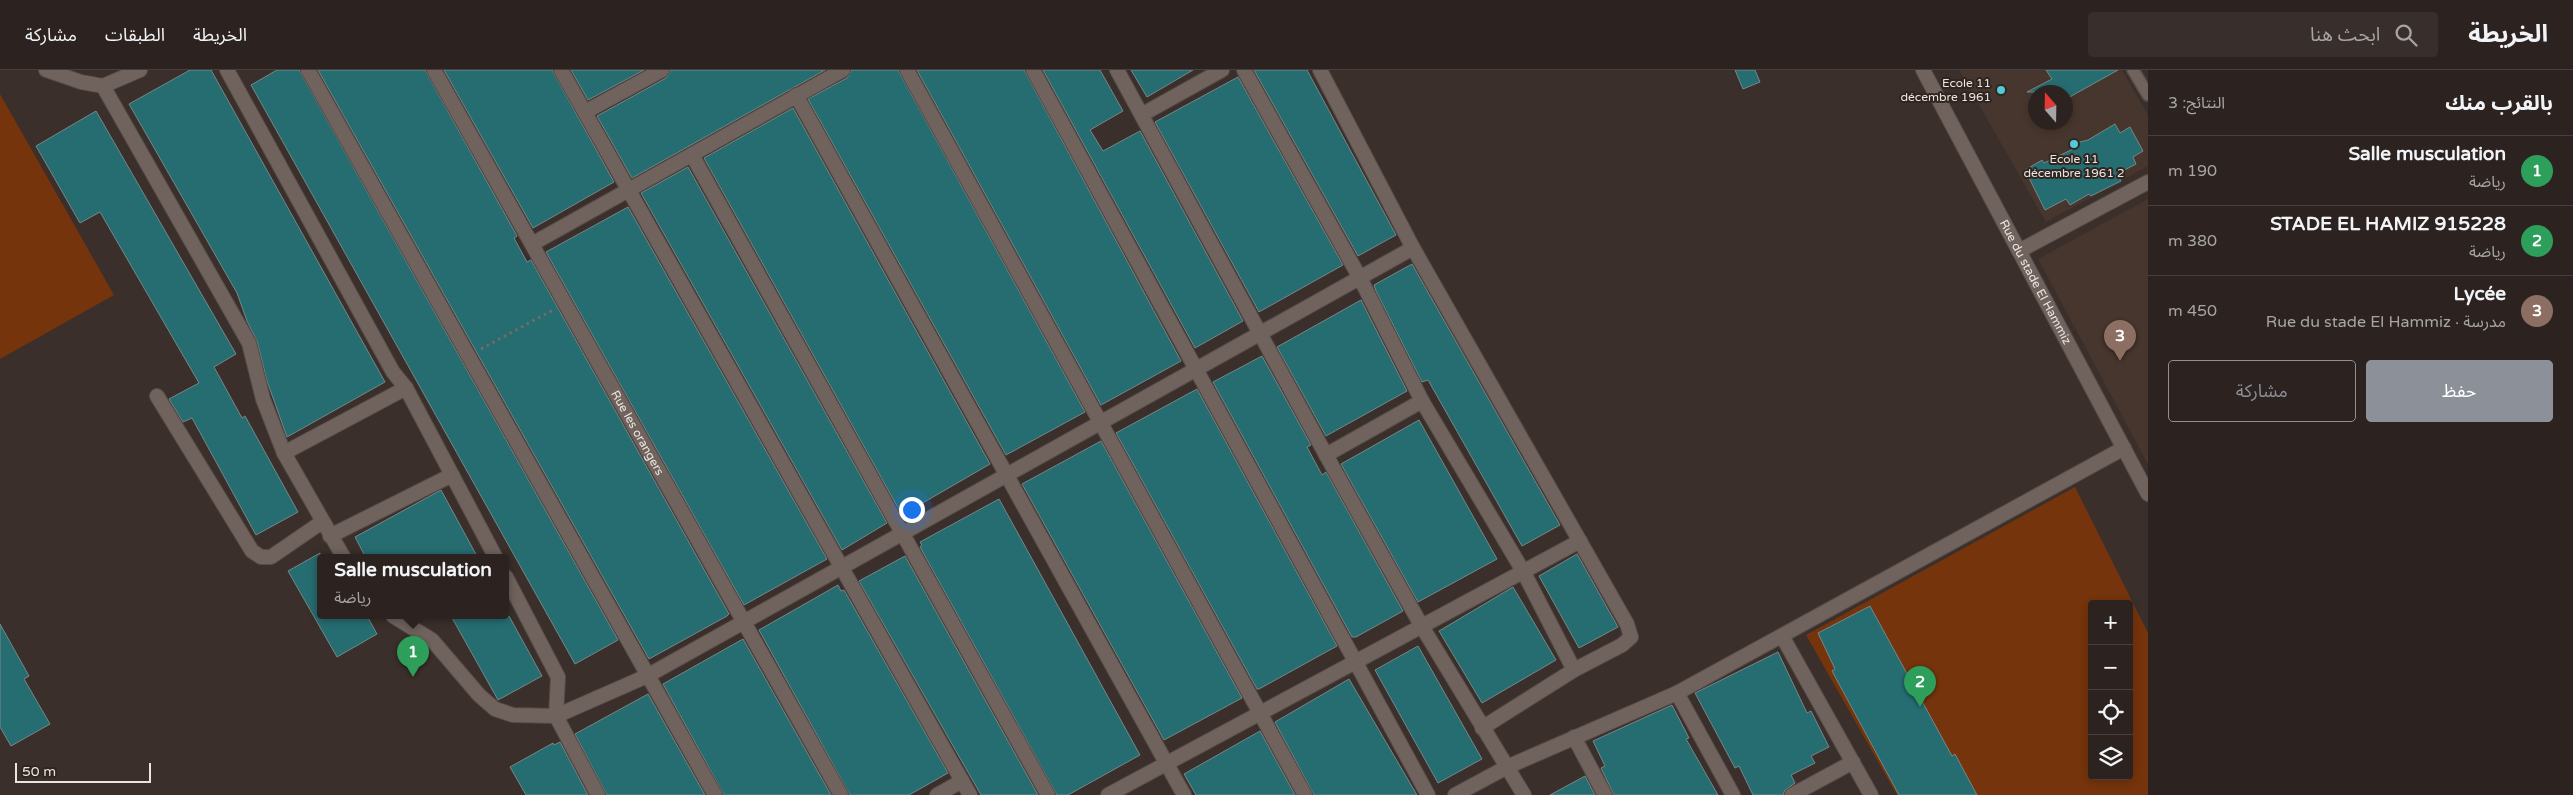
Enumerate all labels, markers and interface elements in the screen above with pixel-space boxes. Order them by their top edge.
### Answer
search box [2088,12,2438,57]
text: الخريطة [2468,20,2548,49]
icon: search [2392,21,2420,49]
text: مشاركة [25,24,77,46]
text: الطبقات [105,24,165,46]
text: الخريطة [193,24,247,46]
text: ابحث هنا [2310,24,2380,46]
place label: Ecole 11 décembre 1961 [1900,76,1991,104]
marker: Ecole 11 décembre 1961 [1995,84,2007,96]
north arrow [2028,85,2073,130]
text: بالقرب منك [2445,91,2553,116]
text: النتائج: 3 [2168,93,2225,113]
marker: Ecole 11 décembre 1961 2 [2068,138,2080,150]
text: Salle musculation [2348,143,2506,165]
place label: Ecole 11 décembre 1961 2 [2023,152,2125,180]
text: 190 m [2168,161,2217,181]
text: 1 [2532,161,2542,181]
text: رياضة [2469,172,2506,192]
text: STADE EL HAMIZ 915228 [2270,213,2506,235]
street label: Rue du stade El Hammiz [1997,217,2074,347]
text: 380 m [2168,231,2217,251]
text: 2 [2532,231,2542,251]
text: رياضة [2469,242,2506,262]
text: Lycée [2453,283,2506,305]
text: 450 m [2168,301,2217,321]
text: 3 [2532,301,2542,321]
text: مدرسة · Rue du stade El Hammiz [2266,312,2506,332]
pin: 3 [2104,320,2136,361]
button: مشاركة [2168,360,2356,422]
button: حفظ [2366,360,2553,422]
street label: Rue les orangers [608,388,667,478]
your location [899,497,925,523]
popup [317,554,509,619]
text: Salle musculation [334,559,492,581]
text: رياضة [334,588,371,608]
map controls [2088,600,2133,780]
button: + [2088,600,2133,645]
pin: 1 [397,636,429,677]
button: − [2088,645,2133,690]
pin: 2 [1904,666,1936,707]
button: locate [2088,690,2133,735]
button: layers [2088,735,2133,780]
scale bar [15,760,151,783]
text: 50 m [22,763,56,780]

